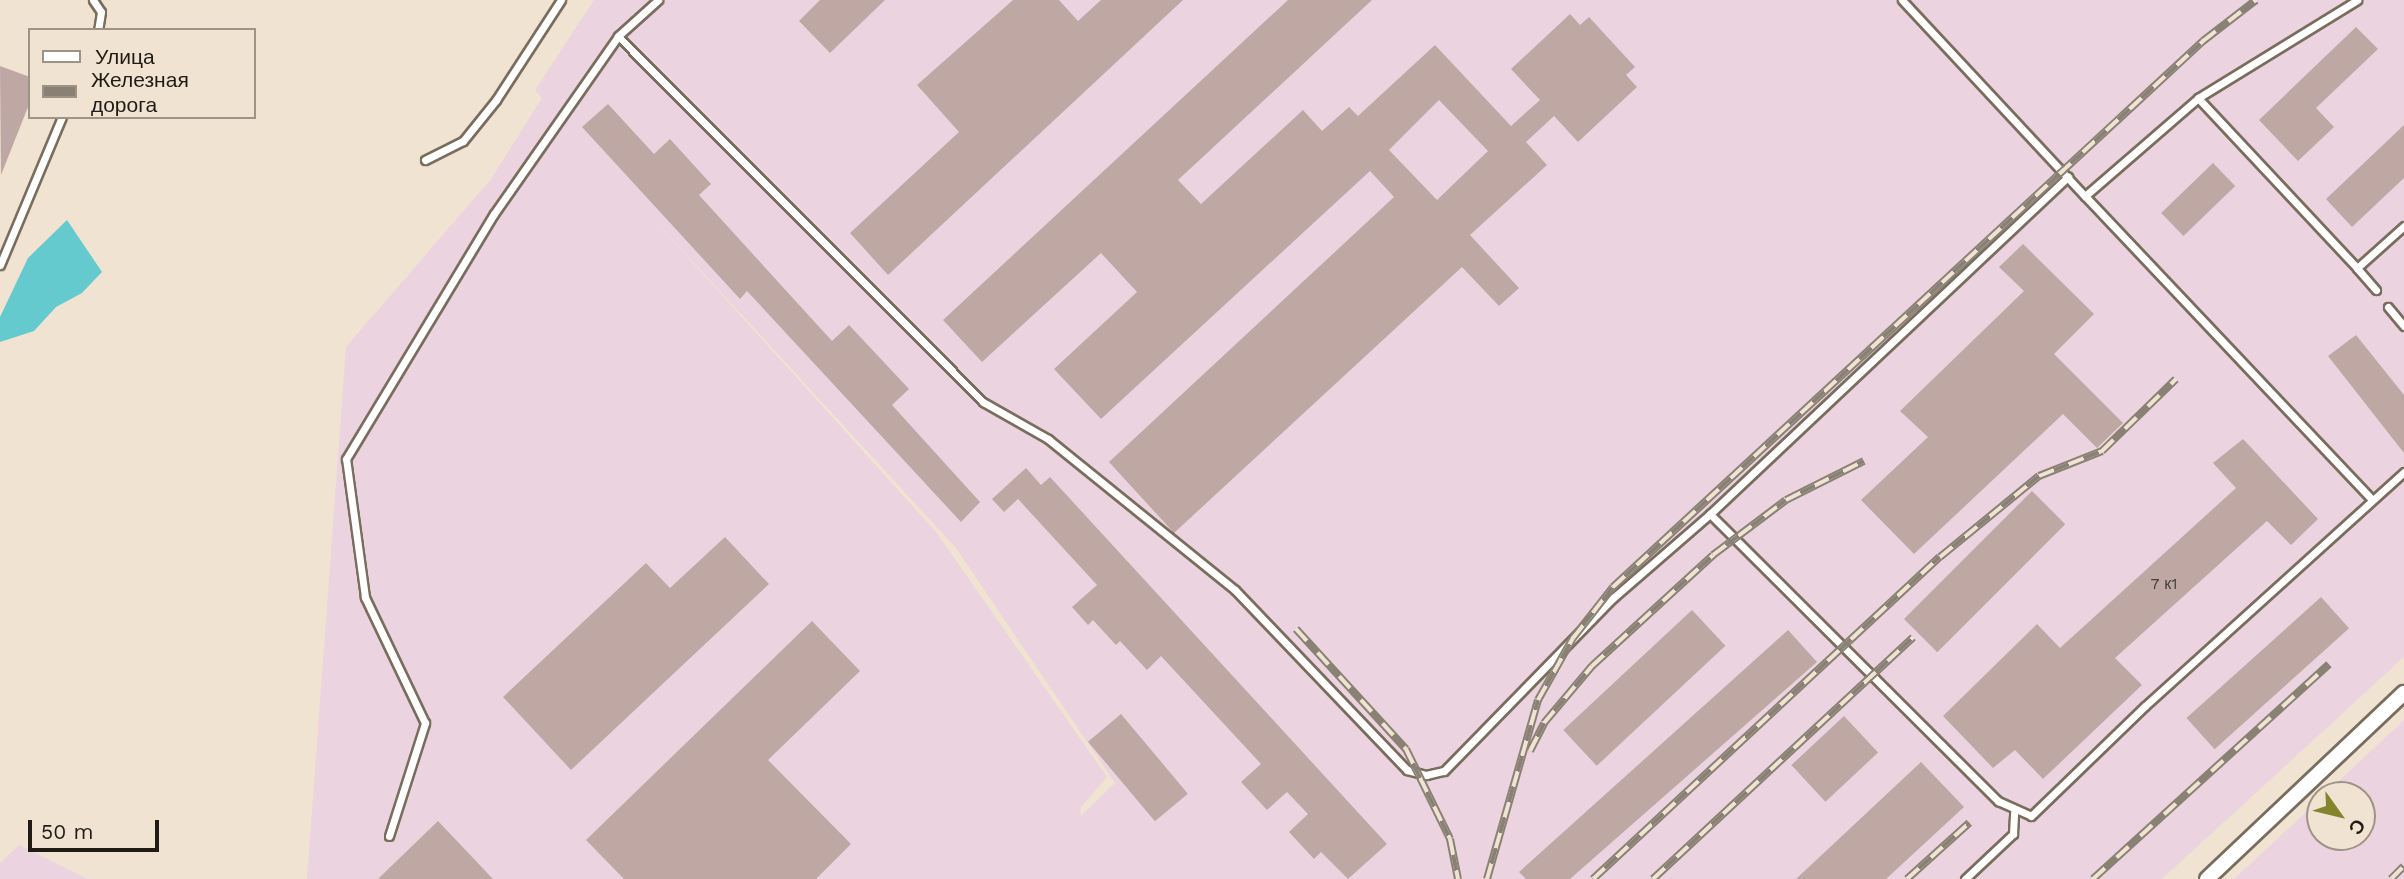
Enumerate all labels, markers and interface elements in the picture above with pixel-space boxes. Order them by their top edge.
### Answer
legend [28,28,256,119]
text: Улица [95,44,155,69]
text: Железная дорога [91,67,189,117]
house number: 7 к1 [2150,574,2178,594]
north arrow [2306,781,2376,851]
scale bar [32,806,163,850]
text: С [2344,815,2371,839]
text: 50 m [41,819,93,844]

